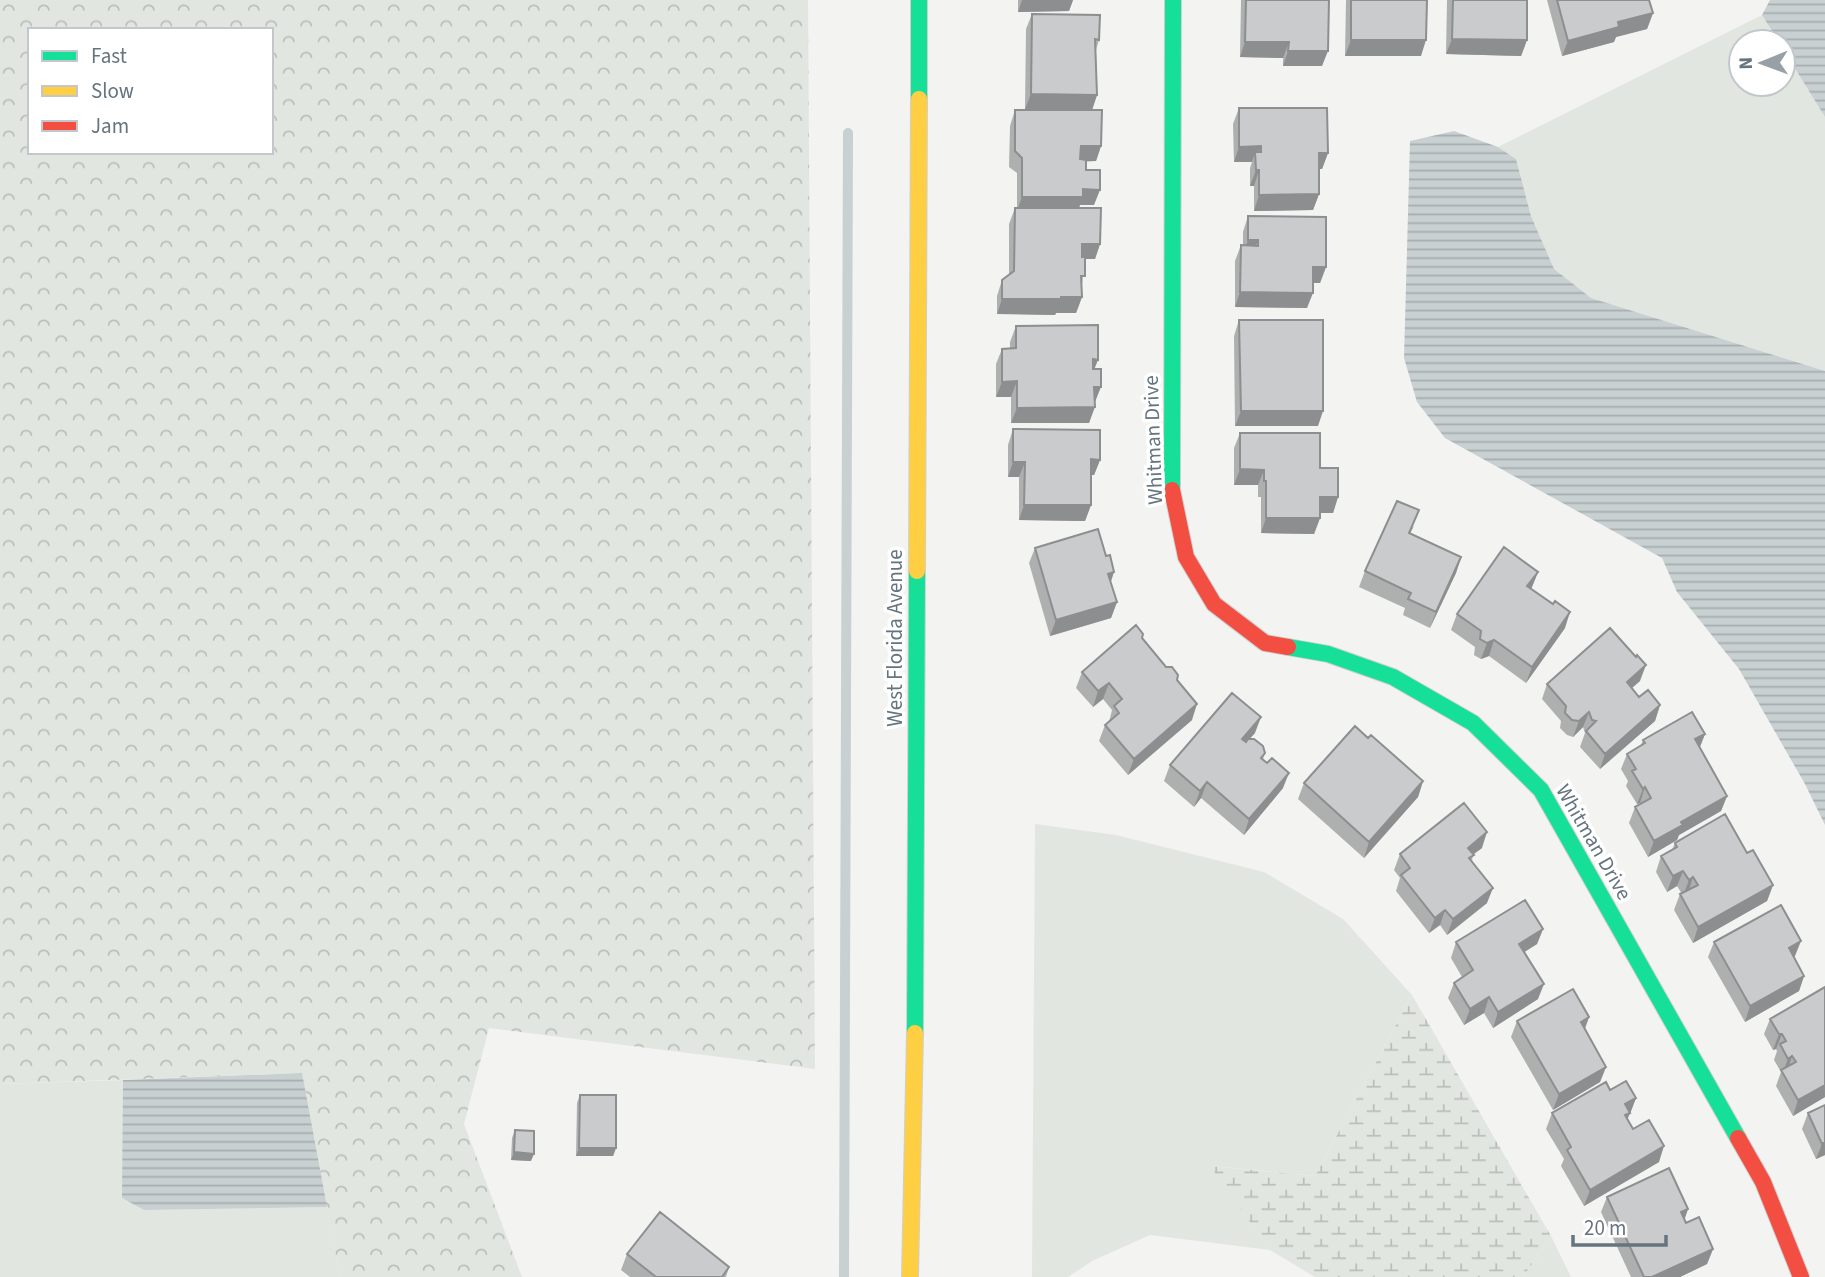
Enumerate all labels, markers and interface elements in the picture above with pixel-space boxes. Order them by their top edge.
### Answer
legend [28,28,273,154]
north arrow [1727,28,1797,98]
text: Fast [91,41,127,71]
text: N [1733,57,1760,70]
text: Slow [91,76,134,106]
text: Jam [91,111,129,141]
street label: Whitman Drive [1136,375,1170,505]
street label: West Florida Avenue [880,549,910,727]
street label: Whitman Drive [1549,778,1639,906]
scale bar [1573,1204,1666,1248]
text: 20 m [1584,1213,1626,1243]

